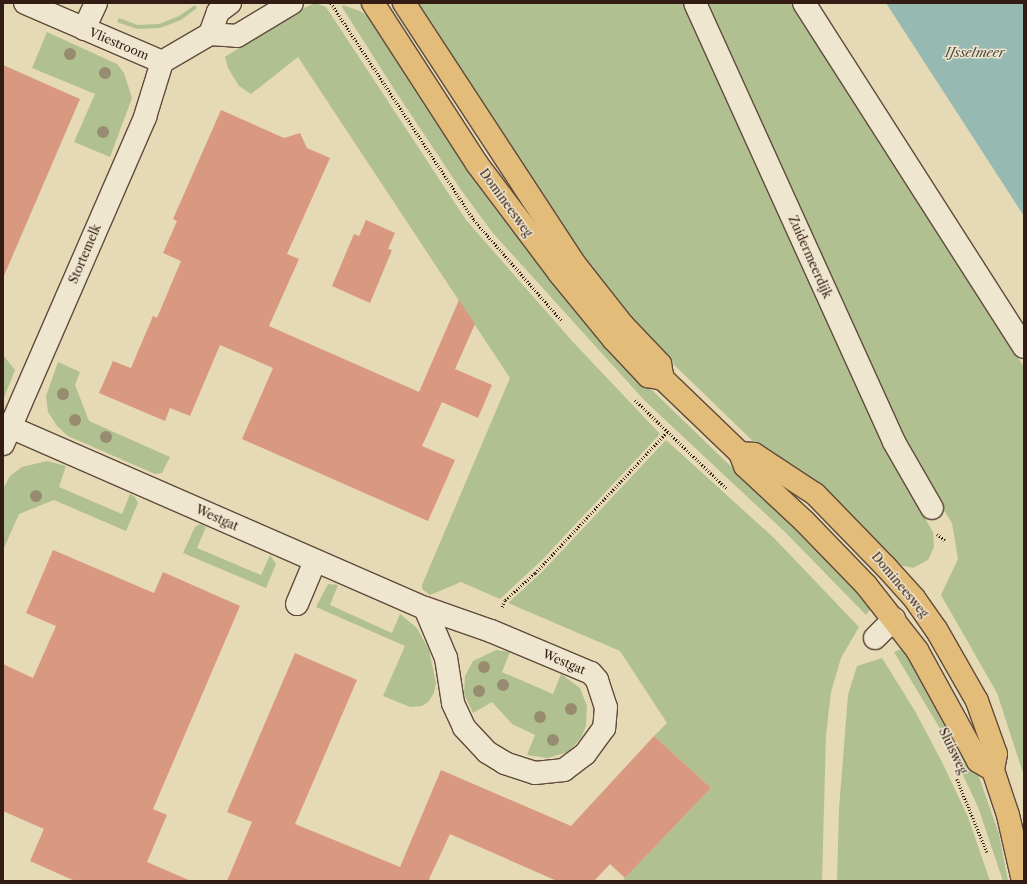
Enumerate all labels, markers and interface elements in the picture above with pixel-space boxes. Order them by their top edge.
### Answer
street label: Vliestroom [87,25,151,63]
water label: IJsselmeer [945,44,1005,60]
street label: Domineesweg [476,166,536,240]
street label: Zuidermeerdijk [785,213,835,301]
street label: Stortemelk [66,222,104,286]
street label: Westgat [193,502,241,534]
street label: Domineesweg [869,549,931,621]
street label: Westgat [540,647,588,677]
street label: Sluisweg [936,726,970,776]

